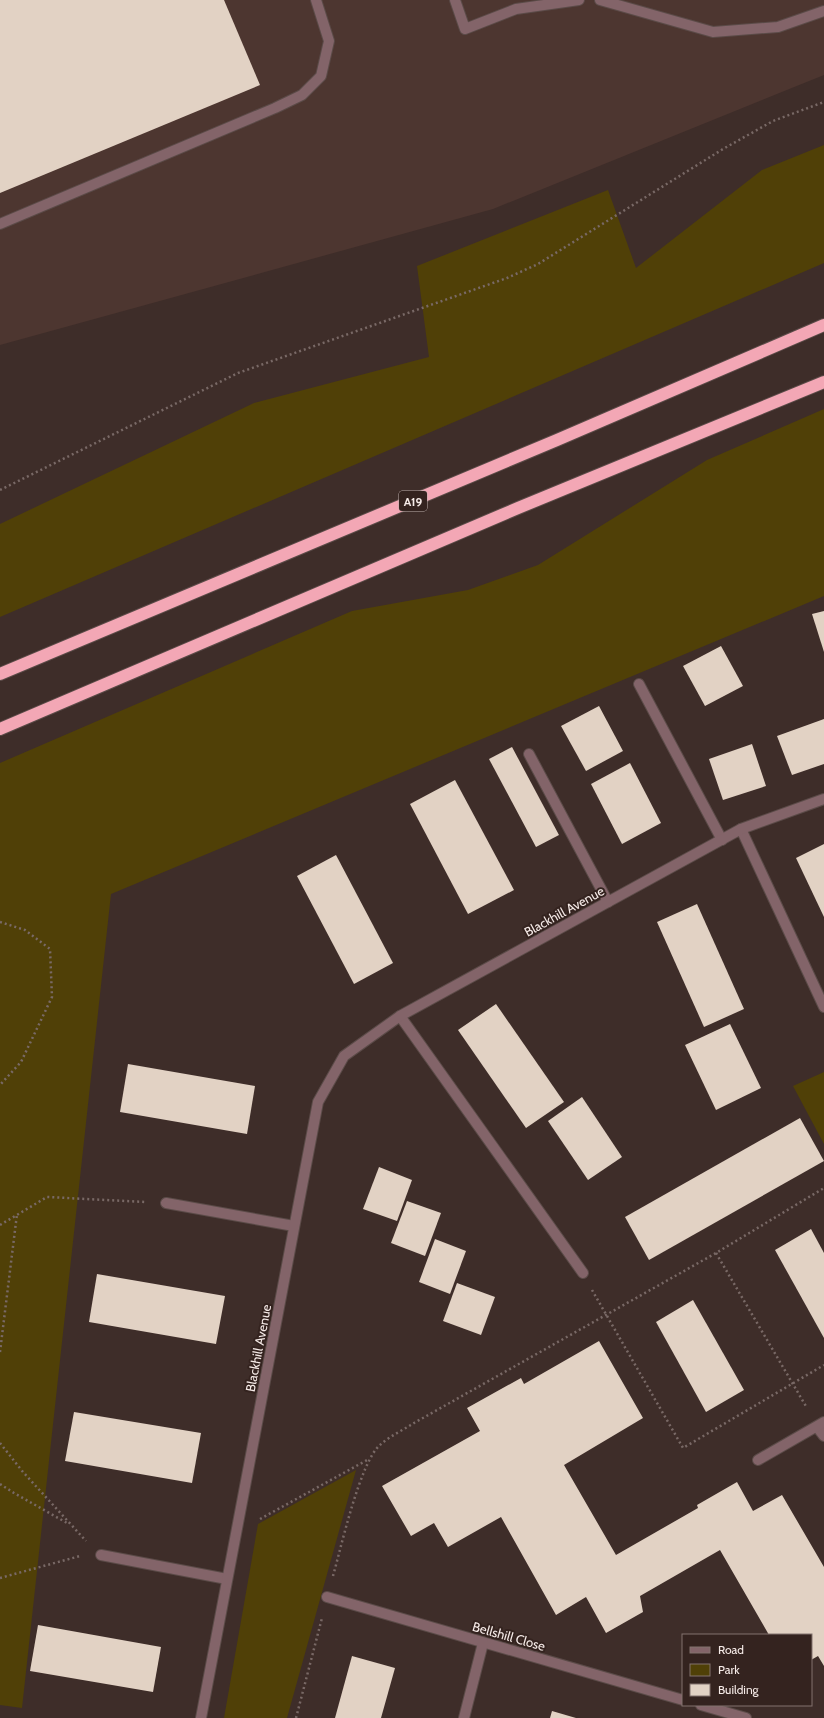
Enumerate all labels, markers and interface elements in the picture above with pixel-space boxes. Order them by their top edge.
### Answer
road number: A19 [399,491,427,511]
street label: Blackhill Avenue [521,882,607,940]
street label: Blackhill Avenue [242,1303,274,1393]
street label: Bellshill Close [471,1618,548,1654]
legend [682,1634,812,1706]
text: Road [718,1642,744,1657]
text: Park [718,1662,740,1677]
text: Building [718,1682,760,1697]

